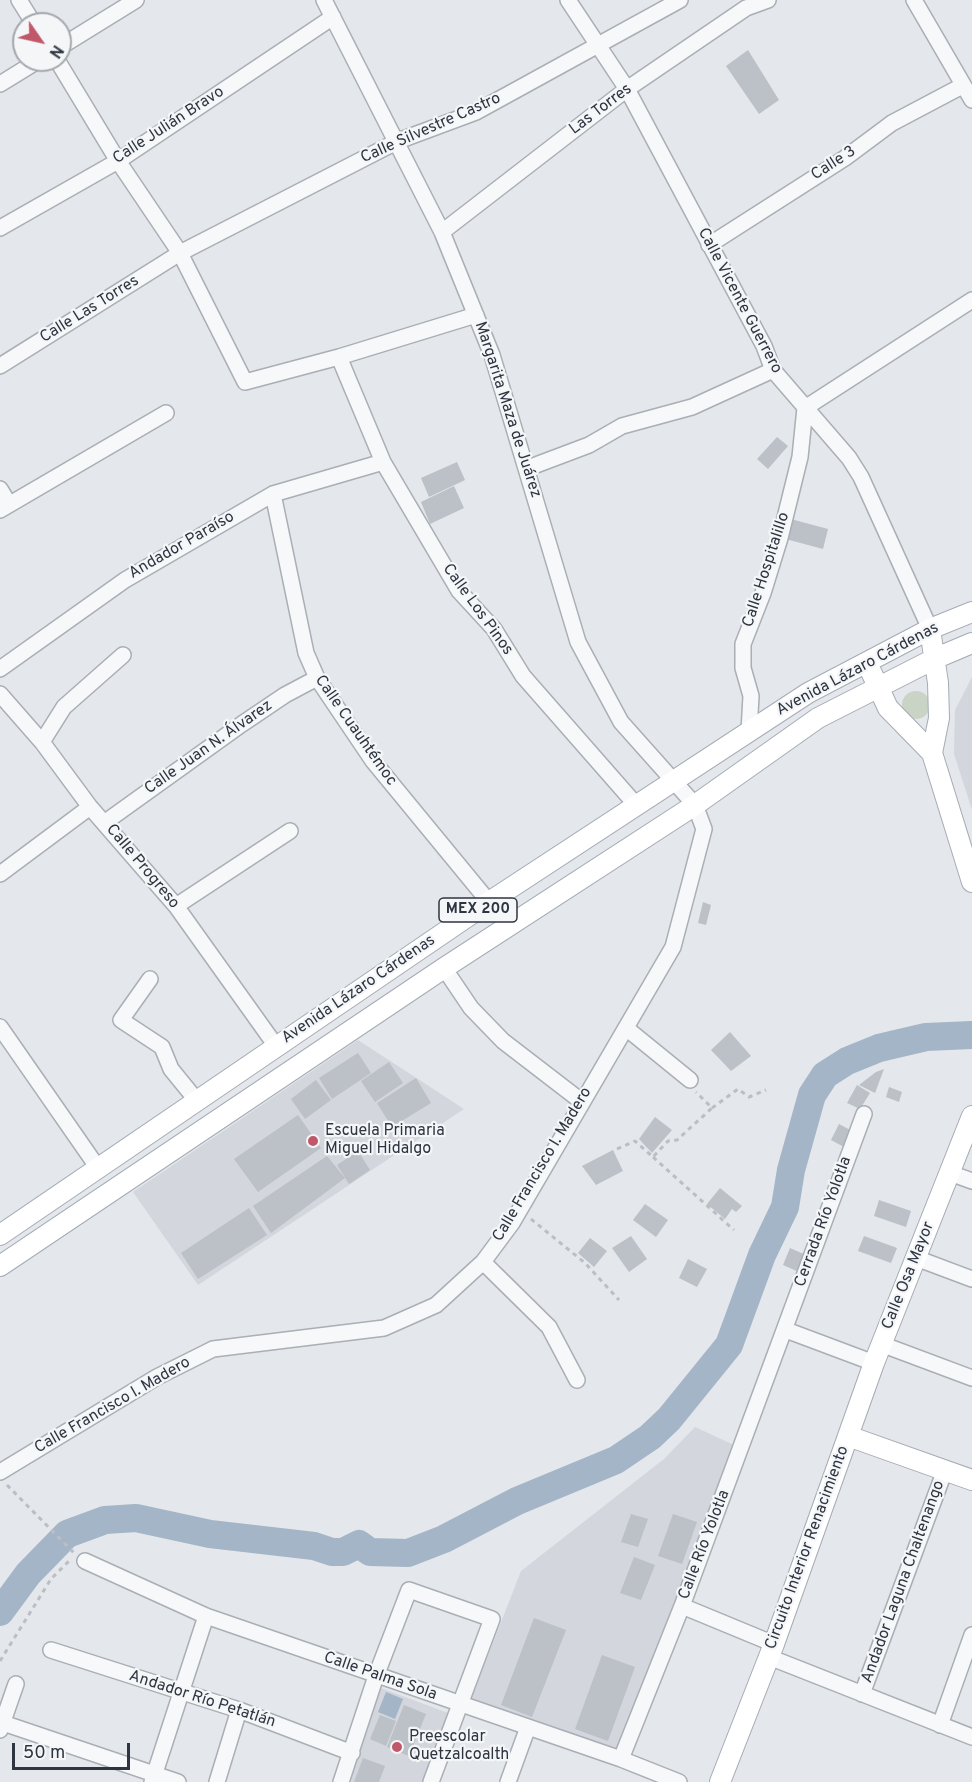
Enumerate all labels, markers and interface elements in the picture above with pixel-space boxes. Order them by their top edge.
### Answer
north arrow [12,12,72,72]
text: N [44,41,67,61]
street label: Las Torres [566,80,636,140]
street label: Calle Julián Bravo [110,83,228,169]
street label: Calle Silvestre Castro [358,89,504,169]
street label: Calle 3 [808,143,860,185]
street label: Calle Vicente Guerrero [692,225,786,377]
street label: Calle Las Torres [37,272,143,348]
street label: Margarita Maza de Juárez [469,320,545,500]
street label: Andador Paraíso [126,508,238,584]
street label: Calle Hospitalillo [739,510,795,630]
street label: Calle Los Pinos [437,561,517,659]
street label: Avenida Lázaro Cárdenas [774,619,942,721]
street label: Calle Cuauhtémoc [310,672,400,790]
street label: Calle Juan N. Álvarez [142,697,276,799]
street label: Calle Progreso [101,821,183,913]
road number: MEX 200 [439,898,517,922]
street label: Avenida Lázaro Cárdenas [279,931,439,1049]
street label: Calle Francisco I. Madero [489,1084,597,1246]
place label: Escuela Primaria Miguel Hidalgo [325,1122,445,1160]
marker: Escuela Primaria Miguel Hidalgo [306,1134,320,1148]
street label: Cerrada Río Yolotla [791,1154,857,1290]
street label: Calle Osa Mayor [879,1219,939,1333]
street label: Calle Francisco I. Madero [32,1354,194,1458]
street label: Circuito Interior Renacimiento [762,1443,854,1653]
street label: Andador Laguna Chaltenango [858,1478,950,1686]
street label: Calle Río Yolotla [675,1487,735,1603]
street label: Calle Palma Sola [321,1649,439,1705]
street label: Andador Río Petatlán [126,1667,278,1733]
place label: Preescolar Quetzalcoalth [409,1728,509,1766]
scale bar [15,1731,134,1769]
marker: Preescolar Quetzalcoalth [390,1740,404,1754]
text: 50 m [23,1742,65,1765]

